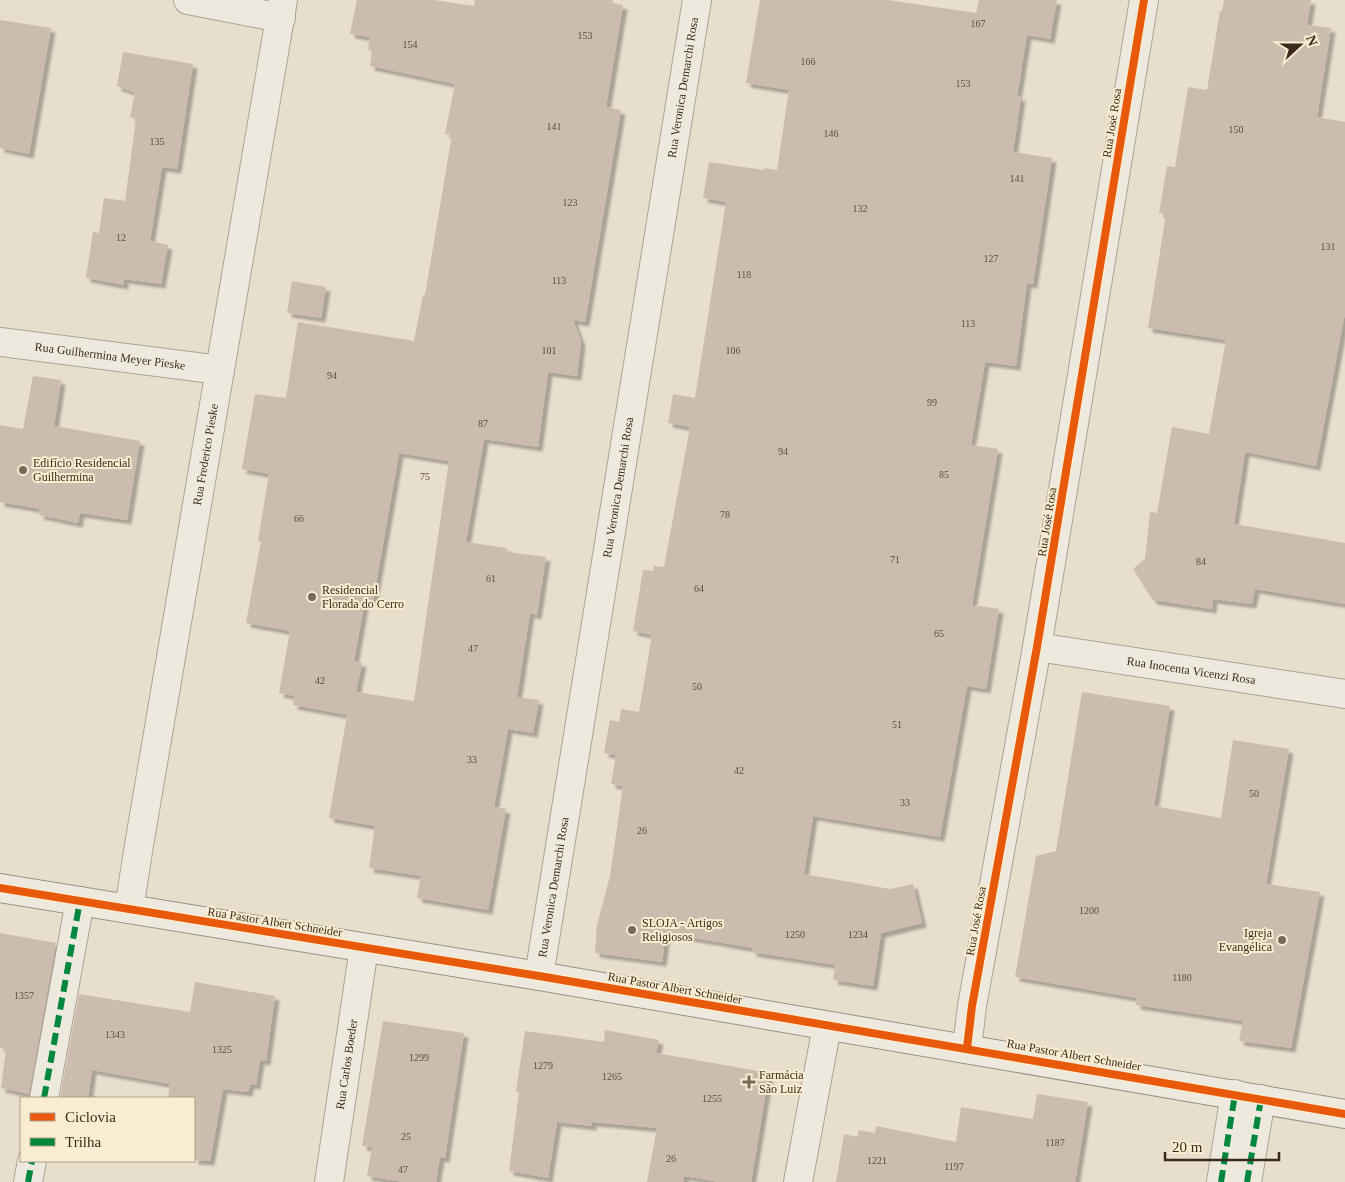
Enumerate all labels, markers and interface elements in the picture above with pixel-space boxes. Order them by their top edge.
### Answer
street label: Rua Veronica Demarchi Rosa [665,16,701,159]
house number: 167 [971,18,986,29]
north arrow [1275,20,1325,70]
house number: 153 [578,30,593,41]
text: N [1303,33,1320,48]
house number: 154 [403,39,418,50]
house number: 166 [801,56,816,67]
house number: 153 [956,78,971,89]
street label: Rua José Rosa [1100,87,1124,159]
house number: 141 [547,121,562,132]
house number: 150 [1229,124,1244,135]
house number: 146 [824,128,839,139]
house number: 135 [150,136,165,147]
house number: 141 [1010,173,1025,184]
house number: 123 [563,197,578,208]
house number: 132 [853,203,868,214]
house number: 12 [116,232,126,243]
house number: 131 [1321,241,1336,252]
house number: 127 [984,253,999,264]
house number: 118 [737,269,751,280]
house number: 113 [552,275,566,286]
house number: 113 [961,318,975,329]
street label: Rua Guilhermina Meyer Pieske [34,339,186,373]
house number: 101 [542,345,557,356]
house number: 106 [726,345,741,356]
house number: 94 [327,370,337,381]
house number: 99 [927,397,937,408]
street label: Rua Frederico Pieske [190,403,221,506]
street label: Rua Veronica Demarchi Rosa [600,415,636,559]
house number: 87 [478,418,488,429]
house number: 94 [778,446,788,457]
place label: Edifício Residencial Guilhermina [33,456,131,484]
marker: Edifício Residencial Guilhermina [17,464,29,476]
house number: 85 [939,469,949,480]
house number: 75 [420,471,430,482]
street label: Rua José Rosa [1035,486,1059,558]
house number: 78 [720,509,730,520]
house number: 66 [294,513,304,524]
house number: 71 [890,554,900,565]
house number: 84 [1196,556,1206,567]
house number: 61 [486,573,496,584]
place label: Residencial Florada do Cerro [322,583,404,611]
house number: 64 [694,583,704,594]
marker: Residencial Florada do Cerro [306,591,318,603]
house number: 65 [934,628,944,639]
house number: 47 [468,643,478,654]
street label: Rua Inocenta Vicenzi Rosa [1126,654,1257,687]
house number: 42 [315,675,325,686]
house number: 50 [692,681,702,692]
house number: 51 [892,719,902,730]
house number: 33 [467,754,477,765]
house number: 42 [734,765,744,776]
house number: 50 [1249,788,1259,799]
house number: 33 [900,797,910,808]
street label: Rua Veronica Demarchi Rosa [535,815,572,958]
house number: 26 [637,825,647,836]
street label: Rua José Rosa [963,885,989,957]
street label: Rua Pastor Albert Schneider [207,904,343,940]
house number: 1200 [1079,905,1099,916]
place label: SLOJA - Artigos Religiosos [642,916,723,944]
marker: SLOJA - Artigos Religiosos [626,924,638,936]
place label: Igreja Evangélica [1219,926,1273,954]
house number: 1250 [785,929,805,940]
house number: 1234 [848,929,868,940]
marker: Igreja Evangélica [1276,934,1288,946]
street label: Rua Pastor Albert Schneider [607,969,743,1007]
house number: 1180 [1172,972,1192,983]
house number: 1357 [14,990,34,1001]
street label: Rua Carlos Boeder [333,1018,360,1111]
house number: 1343 [105,1029,125,1040]
street label: Rua Pastor Albert Schneider [1006,1036,1142,1074]
house number: 1325 [212,1044,232,1055]
house number: 1299 [409,1052,429,1063]
house number: 1279 [533,1060,553,1071]
place label: Farmácia São Luiz [759,1068,804,1096]
house number: 1265 [602,1071,622,1082]
marker: Farmácia São Luiz [743,1076,755,1088]
house number: 1255 [702,1093,722,1104]
legend [20,1097,195,1162]
text: Ciclovia [65,1109,116,1125]
scale bar [1165,1130,1279,1162]
house number: 25 [401,1131,411,1142]
text: Trilha [65,1134,101,1150]
house number: 1187 [1045,1137,1065,1148]
text: 20 m [1172,1139,1203,1155]
house number: 26 [666,1153,676,1164]
house number: 1221 [867,1155,887,1166]
house number: 1197 [944,1161,964,1172]
house number: 47 [398,1164,408,1175]

